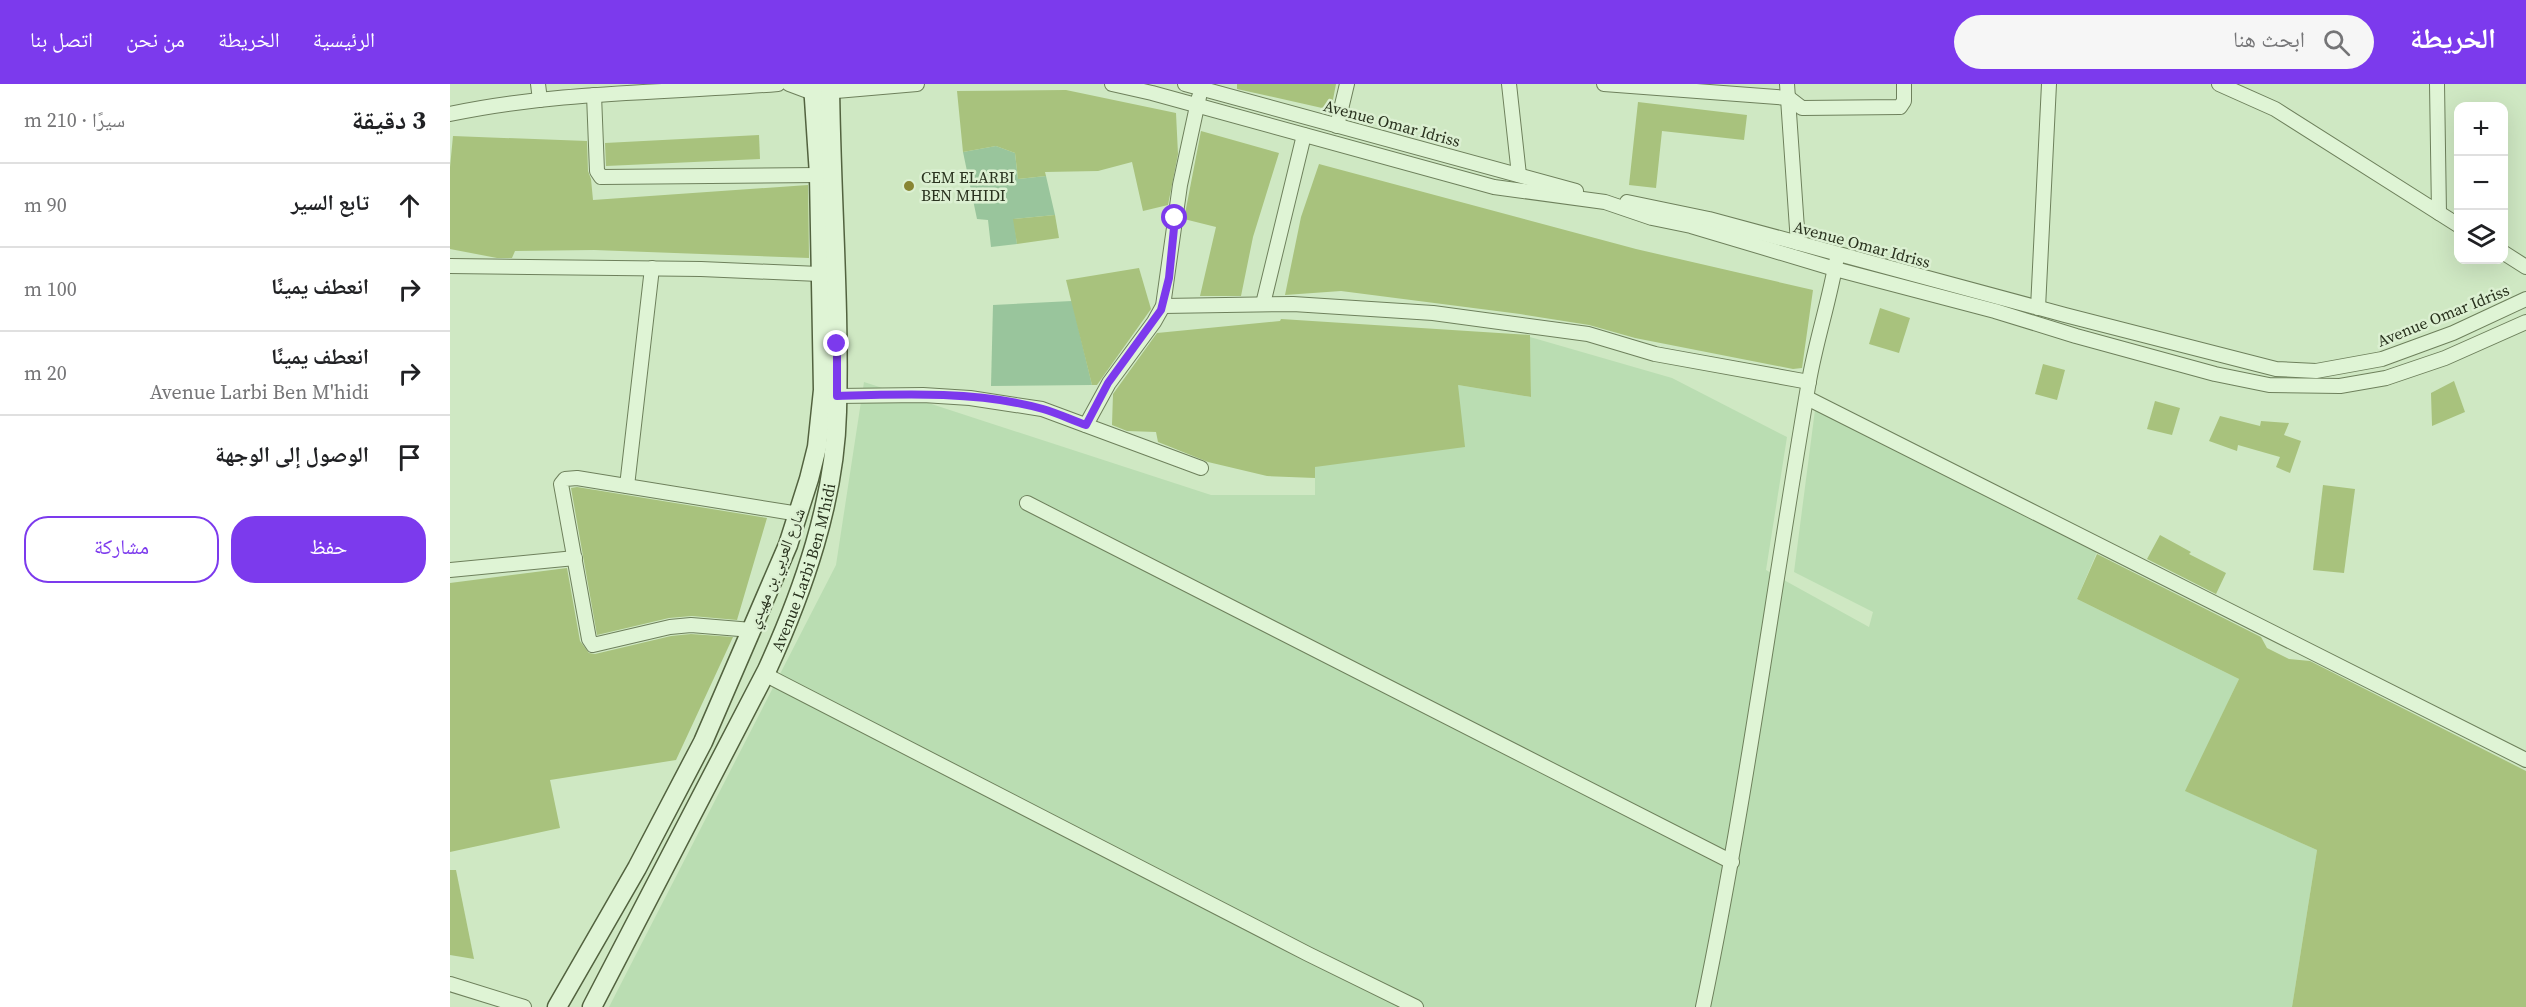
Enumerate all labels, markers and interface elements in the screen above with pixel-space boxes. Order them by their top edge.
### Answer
search box [1954,15,2374,69]
text: الخريطة [2410,19,2496,57]
text: ابحث هنا [2233,24,2305,54]
text: اتصل بنا [30,25,93,54]
text: من نحن [126,25,185,54]
text: الخريطة [218,25,280,54]
text: الرئيسية [313,25,375,54]
icon: search [2320,26,2353,59]
street label: Avenue Omar Idriss [1321,94,1463,152]
text: 3 دقيقة [352,102,426,138]
map controls [2454,102,2508,264]
button: + [2454,102,2508,156]
text: سيرًا · 210 m [24,106,125,134]
button: − [2454,156,2508,210]
place label: CEM ELARBI BEN MHIDI [921,166,1015,206]
marker: CEM ELARBI BEN MHIDI [902,179,916,193]
text: تابع السير [291,187,369,217]
icon: ahead [393,189,426,222]
text: 90 m [24,191,67,219]
route start [1161,204,1187,230]
button: layers [2454,210,2508,264]
street label: Avenue Omar Idriss [1791,215,1933,273]
text: انعطف يمينًا [271,271,369,301]
icon: right [393,273,426,306]
text: 100 m [24,275,77,303]
street label: Avenue Omar Idriss [2374,278,2512,352]
route end [823,330,849,356]
text: انعطف يمينًا [271,341,369,371]
icon: right [393,357,426,390]
text: 20 m [24,359,67,387]
text: Avenue Larbi Ben M'hidi [150,378,369,406]
text: الوصول إلى الوجهة [215,439,369,469]
icon: arrive [393,441,426,474]
street label: Avenue Larbi Ben M'hidi [766,481,840,655]
street label: شارع العربي بن مهيدي [742,505,812,632]
button: مشاركة [24,516,219,583]
button: حفظ [231,516,426,583]

